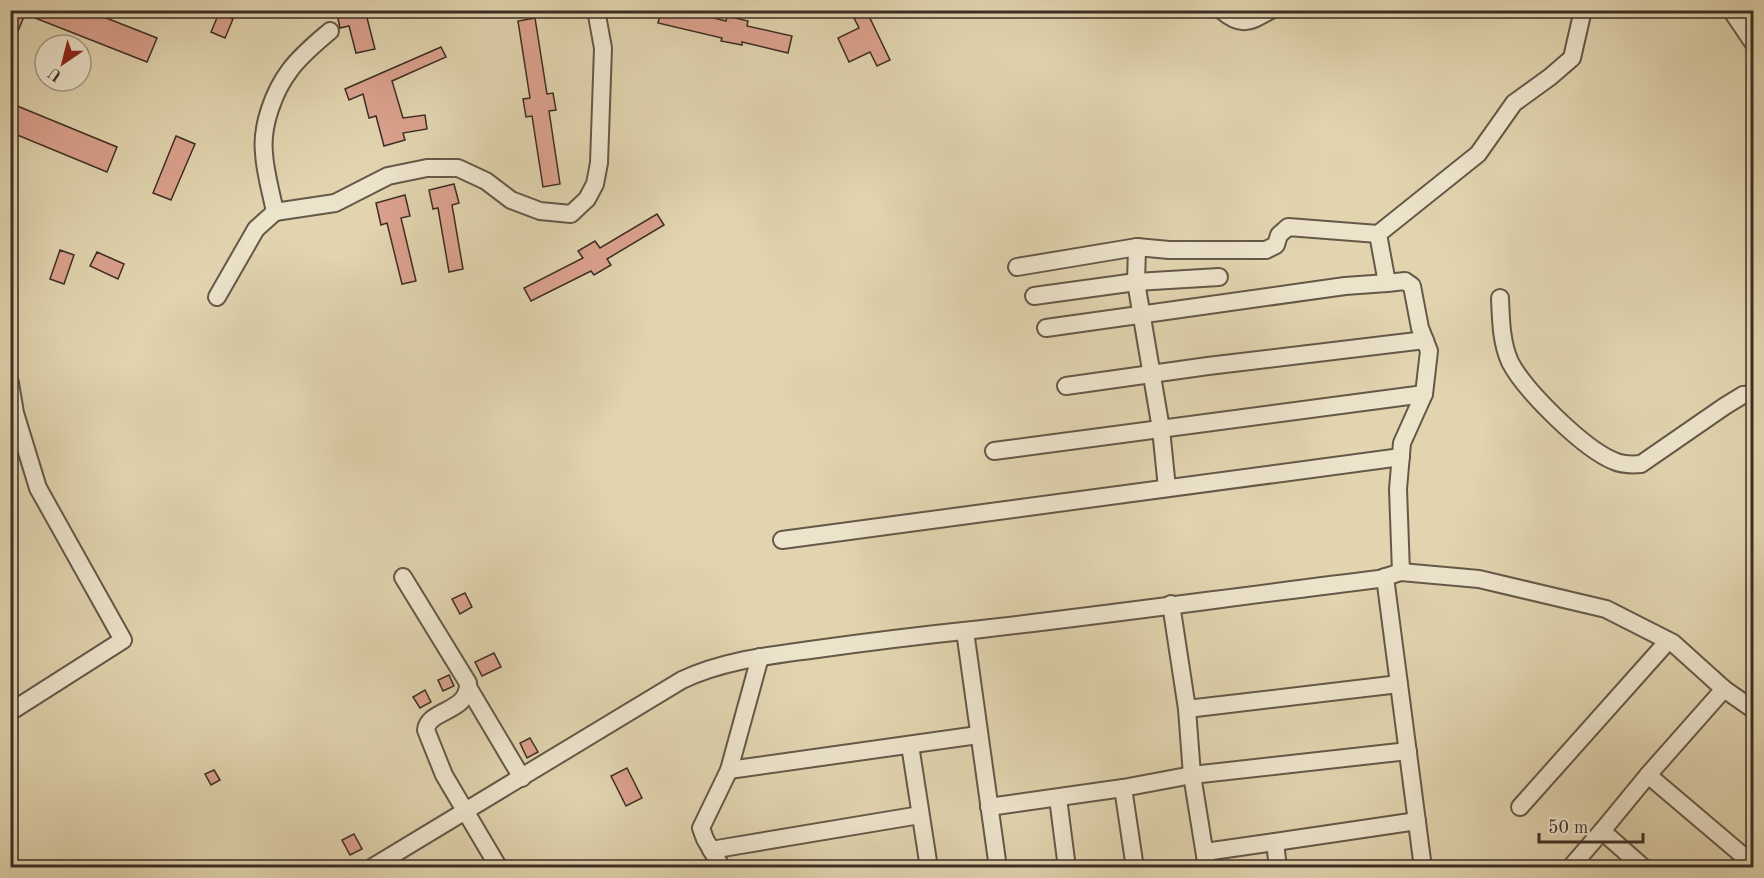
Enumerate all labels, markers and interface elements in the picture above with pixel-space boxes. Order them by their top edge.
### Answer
north arrow [33,33,93,93]
text: U [46,63,65,84]
scale bar [1539,806,1642,844]
text: 50 m [1548,819,1588,837]

